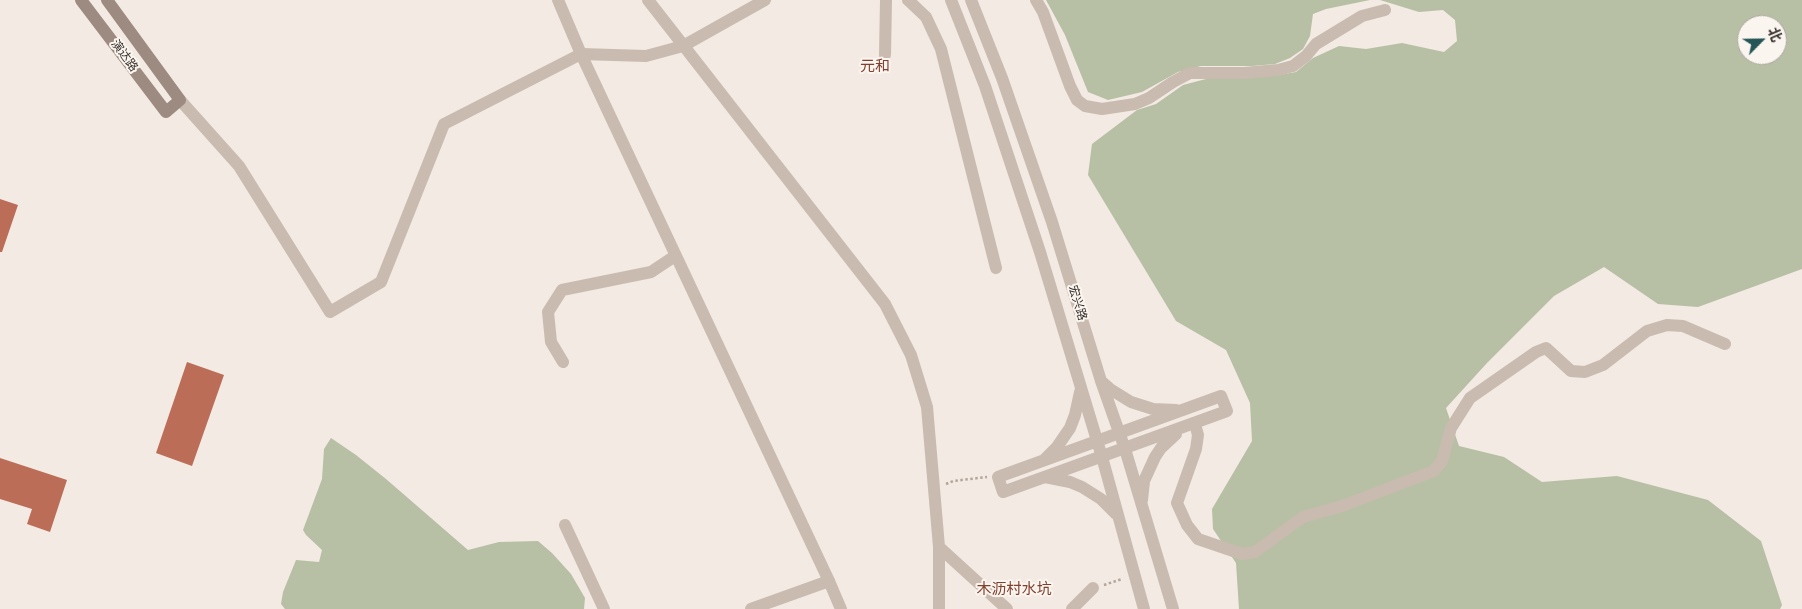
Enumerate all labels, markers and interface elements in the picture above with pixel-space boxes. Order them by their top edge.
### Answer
north arrow [1737,15,1787,65]
text: 北 [1764,25,1786,44]
street label: 演达路 [107,37,141,75]
district label: 元和 [860,58,890,76]
street label: 宏兴路 [1065,284,1089,322]
district label: 木沥村水坑 [977,581,1051,599]

